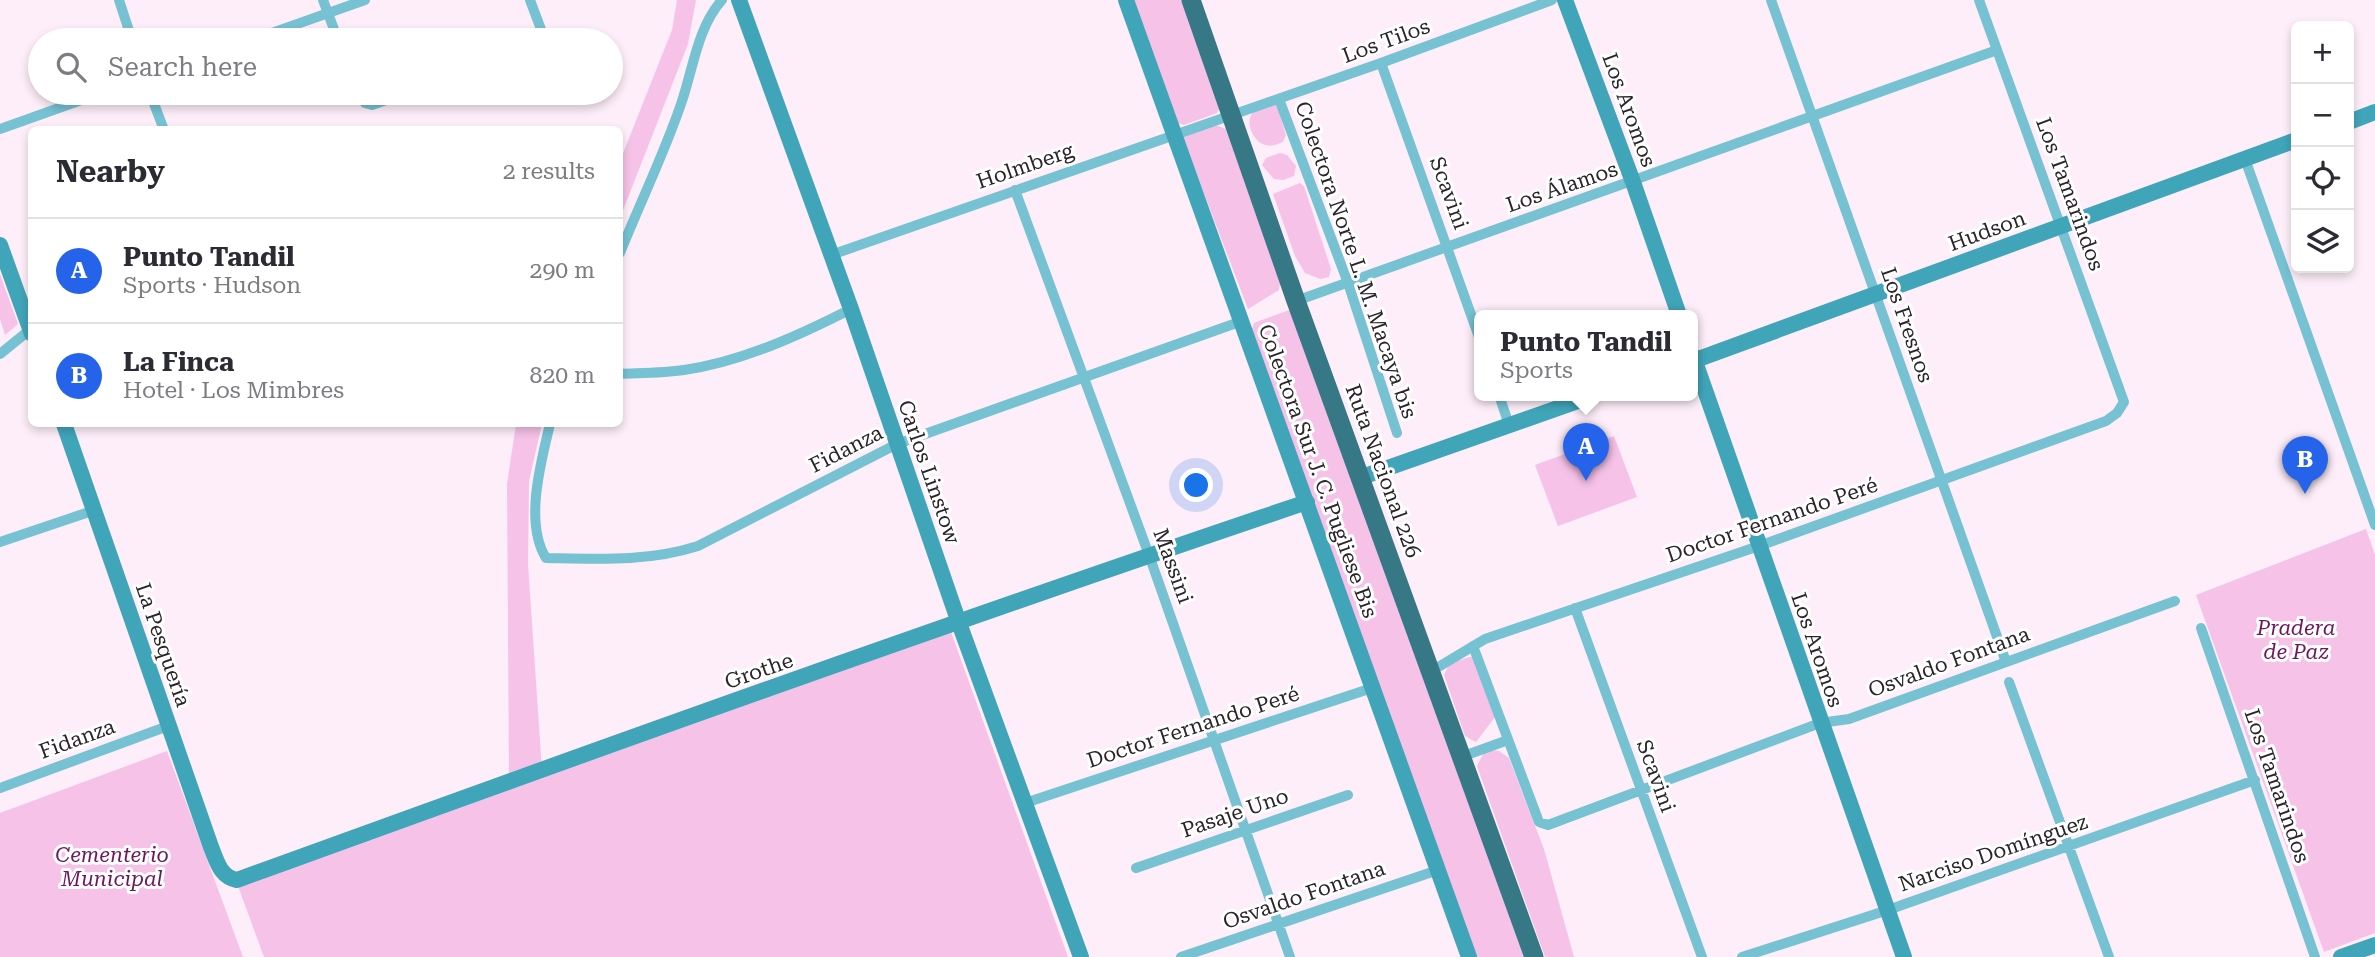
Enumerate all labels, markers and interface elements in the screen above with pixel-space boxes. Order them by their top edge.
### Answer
street label: Los Tilos [1339,14,1433,68]
map controls [2291,21,2354,273]
button: + [2291,21,2354,84]
search box [28,28,623,105]
icon: search [52,48,90,86]
street label: Los Aromos [1597,50,1661,170]
text: Search here [108,52,257,82]
button: − [2291,84,2354,147]
street label: Colectora Norte L. M. Macaya bis [1290,98,1422,422]
street label: Los Tamarindos [2031,114,2109,274]
street label: Holmberg [973,138,1077,194]
button: locate [2291,147,2354,210]
text: Nearby [56,154,165,189]
street label: Scavini [1425,154,1473,233]
street label: Los Álamos [1503,156,1621,217]
text: 2 results [503,158,595,185]
street label: Hudson [1945,206,2029,256]
button: layers [2291,210,2354,273]
text: Punto Tandil [123,242,295,272]
text: A [71,257,87,284]
text: 290 m [530,257,595,284]
street label: Los Fresnos [1876,264,1938,386]
text: Sports · Hudson [123,272,301,299]
popup [1474,310,1698,401]
street label: Colectora Sur J. C. Pugliese Bis [1254,321,1382,621]
text: Punto Tandil [1500,327,1672,357]
text: La Finca [123,347,234,377]
text: Sports [1500,357,1573,384]
text: B [71,362,87,389]
text: 820 m [530,362,595,389]
text: Hotel · Los Mimbres [123,377,344,404]
street label: Ruta Nacional 226 [1340,381,1426,561]
street label: Carlos Linstow [893,397,965,548]
street label: Fidanza [805,420,887,478]
pin: A [1563,423,1609,481]
pin: B [2282,436,2328,494]
your location [1179,468,1213,502]
street label: Doctor Fernando Peré [1663,473,1881,567]
street label: Massini [1148,525,1198,607]
street label: La Pesquería [131,580,196,710]
street label: Los Aromos [1786,590,1848,710]
park label: Pradera de Paz [2256,616,2335,664]
street label: Osvaldo Fontana [1865,621,2033,702]
street label: Grothe [722,648,796,694]
street label: Doctor Fernando Peré [1084,681,1302,773]
street label: Los Tamarindos [2239,706,2315,866]
street label: Fidanza [36,714,119,764]
street label: Scavini [1632,737,1680,816]
street label: Pasaje Uno [1178,783,1292,843]
street label: Narciso Domínguez [1896,809,2091,897]
park label: Cementerio Municipal [55,843,169,891]
street label: Osvaldo Fontana [1220,856,1389,934]

